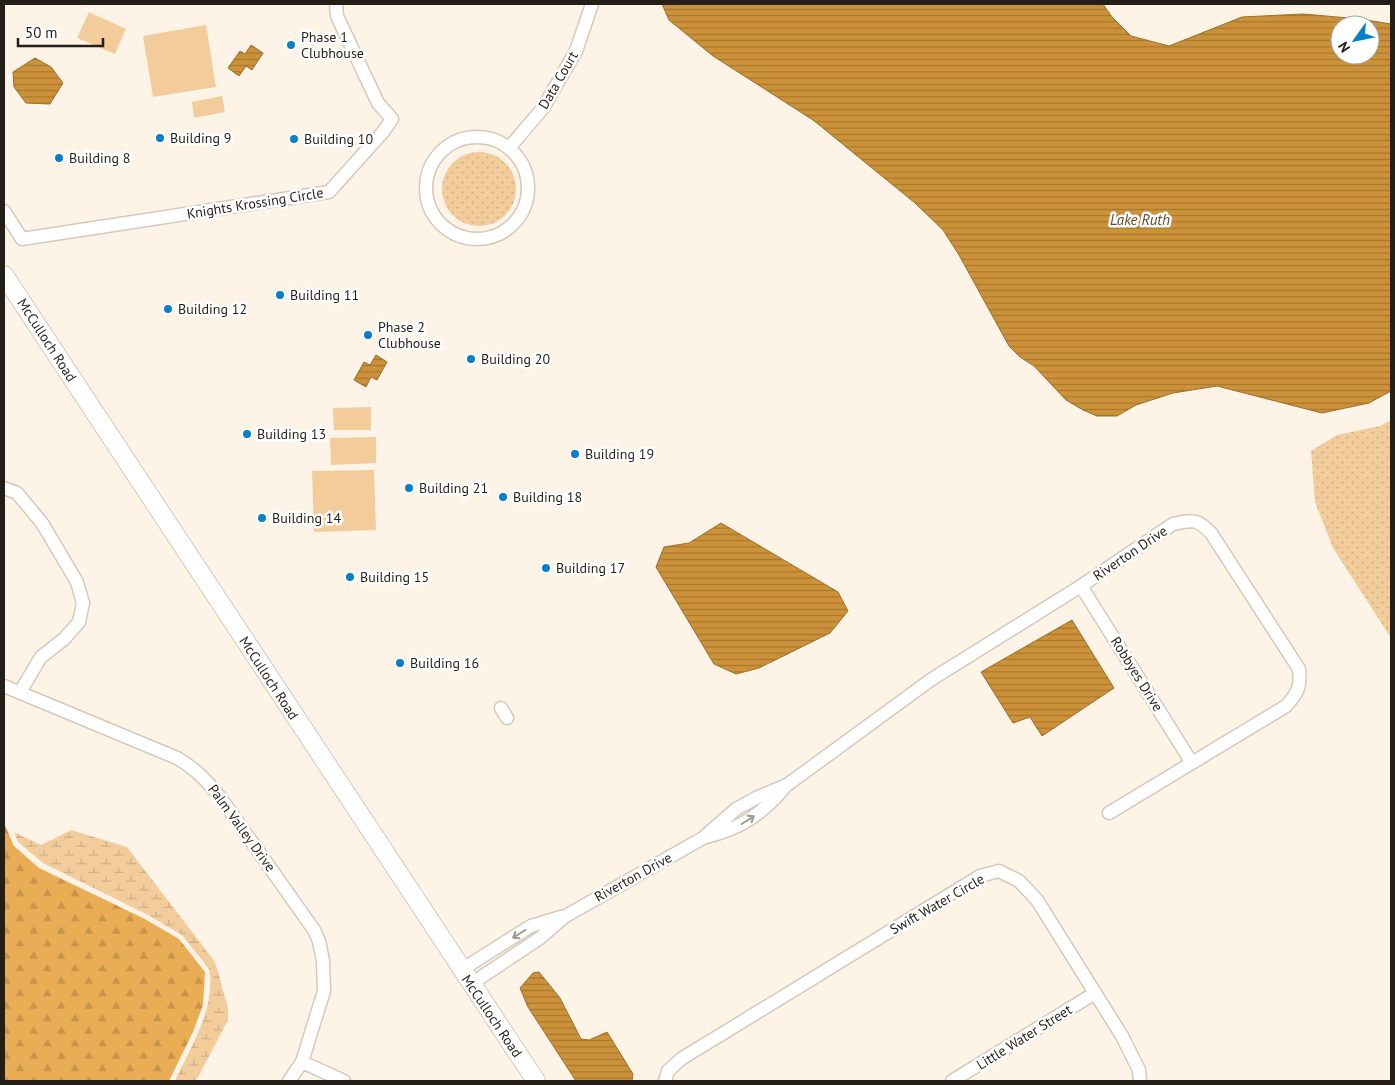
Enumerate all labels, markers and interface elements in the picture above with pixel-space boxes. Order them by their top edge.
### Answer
scale bar [18,15,102,47]
north arrow [1330,15,1380,65]
text: 50 m [25,23,58,42]
place label: Phase 1 Clubhouse [301,28,364,62]
text: N [1334,38,1354,56]
marker: Phase 1 Clubhouse [285,39,297,51]
street label: Data Court [534,48,582,112]
place label: Building 9 [170,129,231,147]
place label: Building 10 [304,130,373,148]
marker: Building 9 [154,132,166,144]
marker: Building 10 [288,133,300,145]
place label: Building 8 [69,149,130,167]
marker: Building 8 [53,152,65,164]
street label: Knights Krossing Circle [185,183,325,223]
water label: Lake Ruth [1110,210,1170,229]
place label: Building 11 [290,286,359,304]
marker: Building 11 [274,289,286,301]
street label: McCulloch Road [13,295,81,385]
place label: Building 12 [178,300,247,318]
marker: Building 12 [162,303,174,315]
place label: Phase 2 Clubhouse [378,318,441,352]
marker: Phase 2 Clubhouse [362,329,374,341]
place label: Building 20 [481,350,550,368]
marker: Building 20 [465,353,477,365]
place label: Building 13 [257,425,326,443]
marker: Building 13 [241,428,253,440]
place label: Building 19 [585,445,654,463]
marker: Building 19 [569,448,581,460]
place label: Building 21 [419,479,488,497]
marker: Building 21 [403,482,415,494]
place label: Building 18 [513,488,582,506]
marker: Building 18 [497,491,509,503]
place label: Building 14 [272,509,341,527]
marker: Building 14 [256,512,268,524]
street label: Riverton Drive [1089,522,1171,584]
place label: Building 17 [556,559,625,577]
marker: Building 17 [540,562,552,574]
place label: Building 15 [360,568,429,586]
marker: Building 15 [344,571,356,583]
street label: McCulloch Road [235,633,303,723]
street label: Robbyes Drive [1107,633,1167,715]
place label: Building 16 [410,654,479,672]
marker: Building 16 [394,657,406,669]
street label: Palm Valley Drive [204,781,280,875]
one-way arrow [741,815,755,825]
street label: Riverton Drive [591,848,675,906]
street label: Swift Water Circle [887,870,987,938]
one-way arrow [512,929,526,939]
street label: McCulloch Road [458,971,526,1061]
street label: Little Water Street [973,1000,1075,1074]

